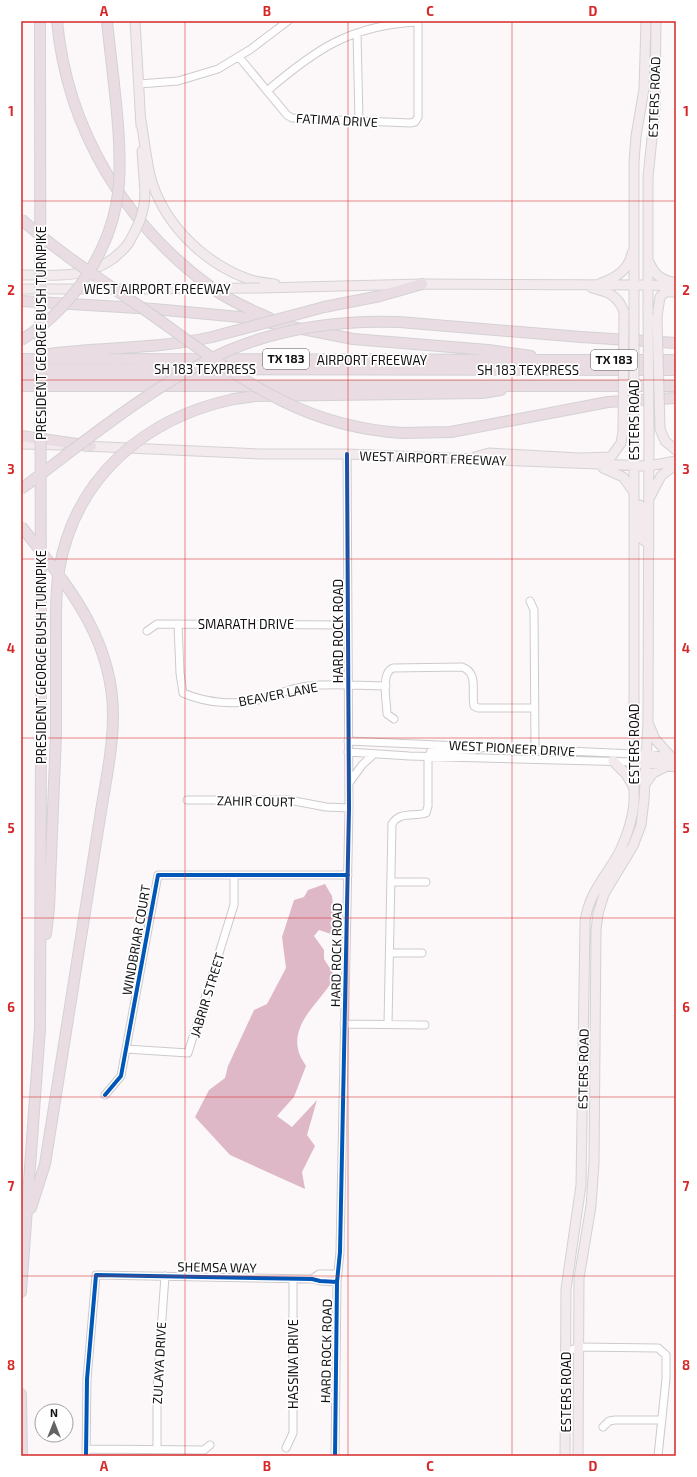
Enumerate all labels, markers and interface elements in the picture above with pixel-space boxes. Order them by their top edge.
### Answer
text: A [100,3,109,19]
text: B [263,3,271,19]
text: C [426,3,434,19]
text: D [589,3,598,19]
street label: ESTERS ROAD [645,56,663,138]
text: 1 [8,103,14,119]
text: 1 [683,103,689,119]
street label: FATIMA DRIVE [296,110,378,130]
street label: PRESIDENT GEORGE BUSH TURNPIKE [33,226,49,440]
street label: WEST AIRPORT FREEWAY [83,281,231,297]
text: 2 [7,282,15,298]
text: 2 [682,282,690,298]
road number: TX 183 [263,349,309,369]
road number: TX 183 [591,350,637,370]
street label: AIRPORT FREEWAY [317,352,428,368]
street label: SH 183 TEXPRESS [154,361,256,377]
street label: SH 183 TEXPRESS [477,362,579,378]
street label: ESTERS ROAD [626,379,642,461]
street label: WEST AIRPORT FREEWAY [359,447,507,469]
text: 3 [7,461,15,477]
text: 3 [682,461,690,477]
street label: PRESIDENT GEORGE BUSH TURNPIKE [33,550,49,764]
street label: HARD ROCK ROAD [330,579,346,683]
street label: SMARATH DRIVE [198,616,294,632]
text: 4 [7,640,15,656]
text: 4 [682,640,690,656]
street label: BEAVER LANE [237,678,319,710]
street label: ESTERS ROAD [626,703,642,785]
street label: WEST PIONEER DRIVE [448,737,576,759]
street label: ZAHIR COURT [217,792,296,810]
text: 5 [7,820,15,836]
text: 5 [682,820,690,836]
street label: WINDBRIAR COURT [118,883,154,997]
street label: HARD ROCK ROAD [327,903,345,1007]
street label: JABRIR STREET [186,950,228,1039]
text: 6 [7,999,15,1015]
text: 6 [682,999,690,1015]
street label: ESTERS ROAD [574,1028,592,1110]
text: 7 [8,1178,15,1194]
text: 7 [683,1178,690,1194]
street label: SHEMSA WAY [177,1258,257,1276]
street label: HARD ROCK ROAD [317,1299,335,1403]
street label: HASSINA DRIVE [285,1319,301,1409]
street label: ZULAYA DRIVE [149,1321,169,1405]
street label: ESTERS ROAD [558,1351,574,1433]
text: 8 [7,1357,15,1373]
text: 8 [682,1357,690,1373]
north arrow [34,1403,74,1443]
text: N [50,1406,58,1419]
text: A [100,1458,109,1474]
text: B [263,1458,271,1474]
text: C [426,1458,434,1474]
text: D [589,1458,598,1474]

